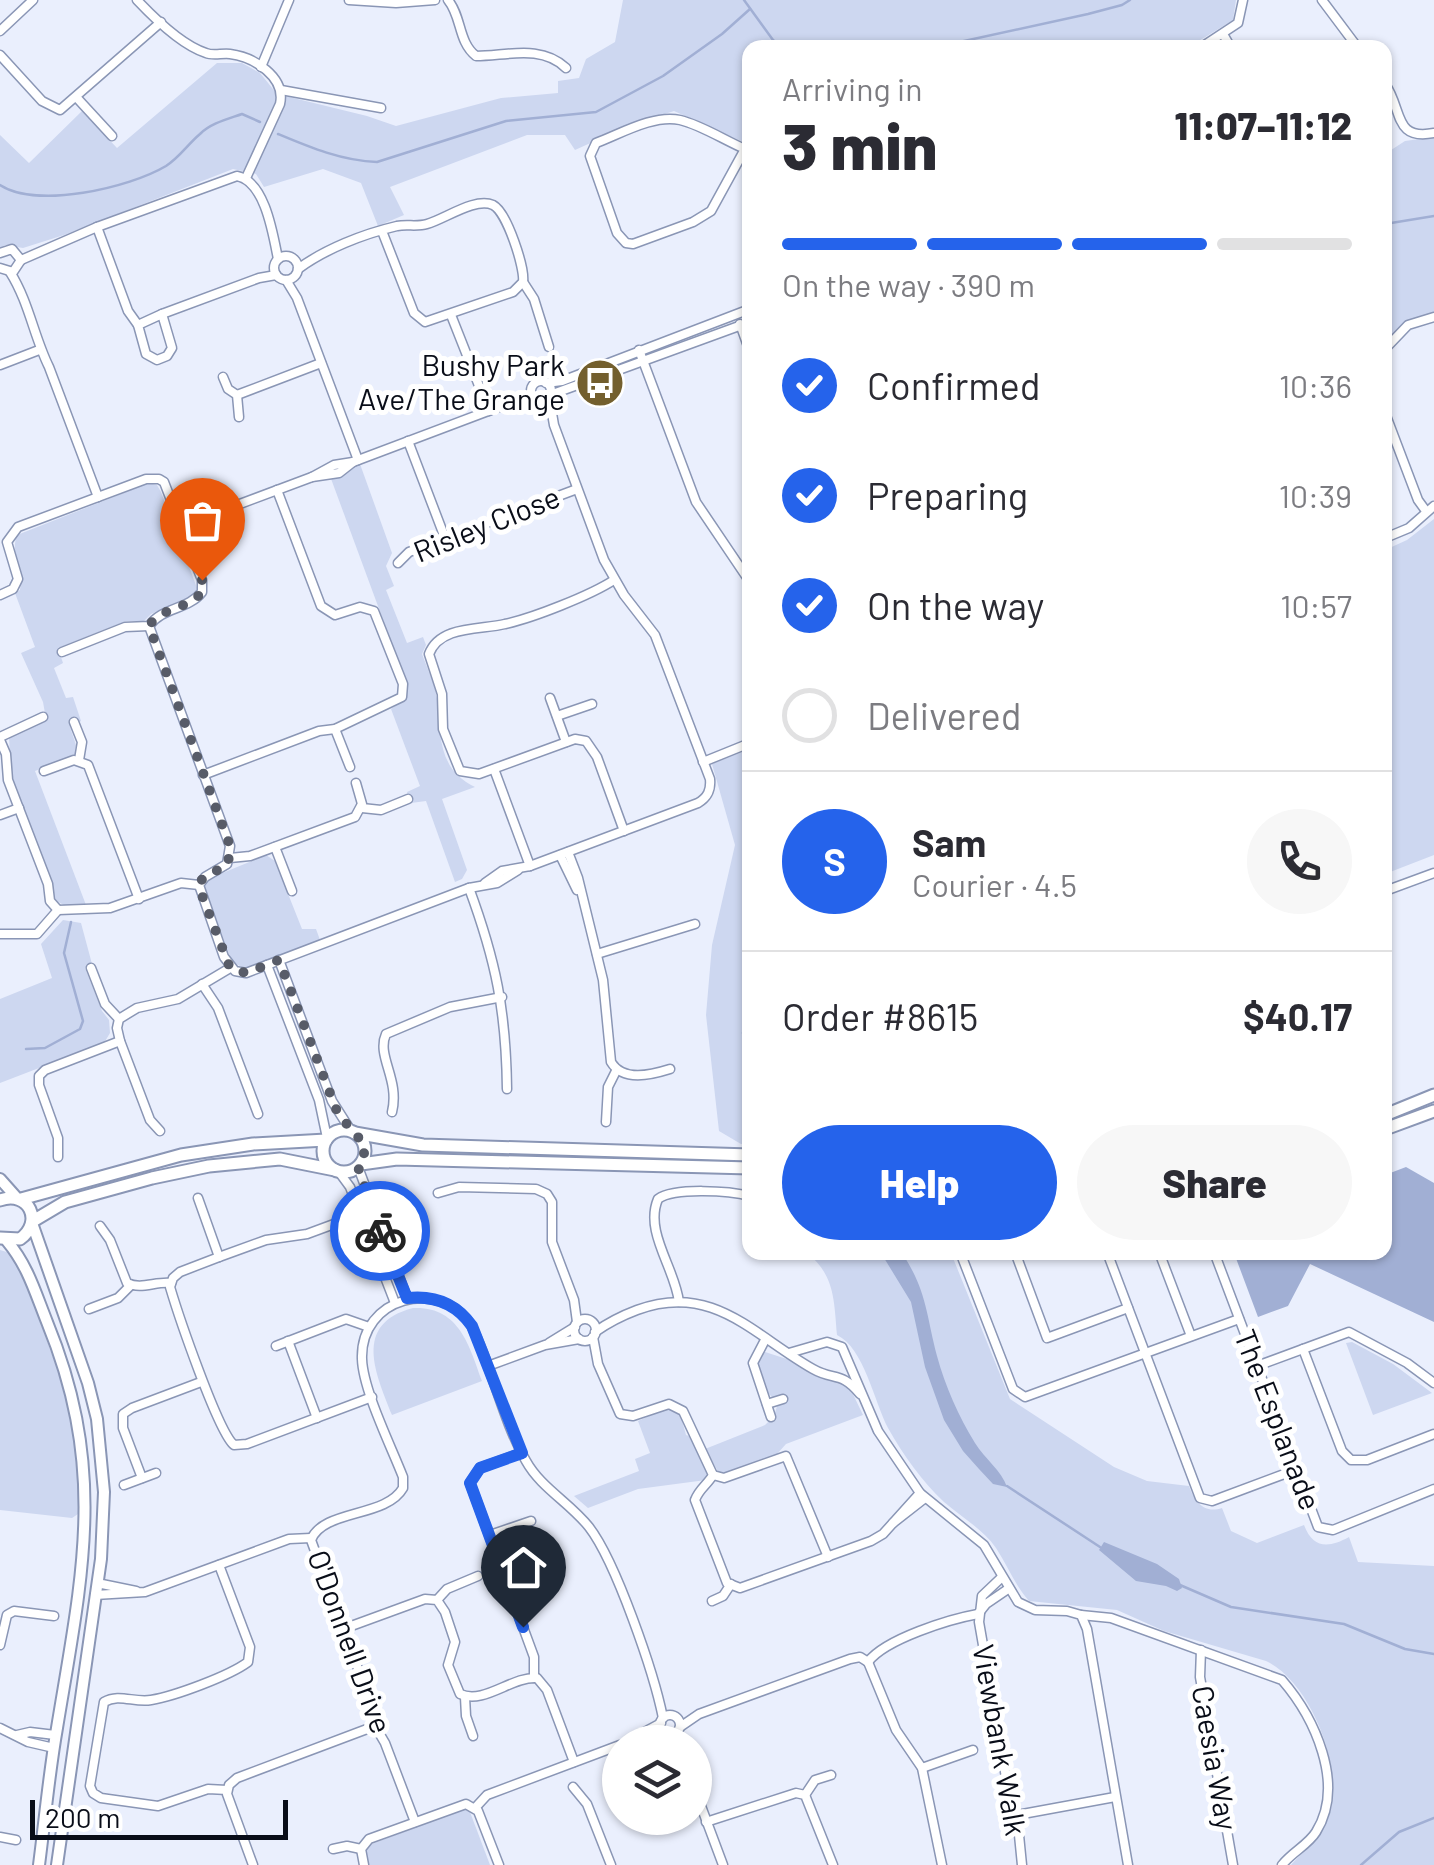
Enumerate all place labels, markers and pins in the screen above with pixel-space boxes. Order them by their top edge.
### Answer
place label: Bushy Park Ave/The Grange [358,346,565,416]
bus stop icon: Bushy Park Ave/The Grange [574,357,626,409]
pin [160,478,245,581]
pin [481,1525,566,1628]

